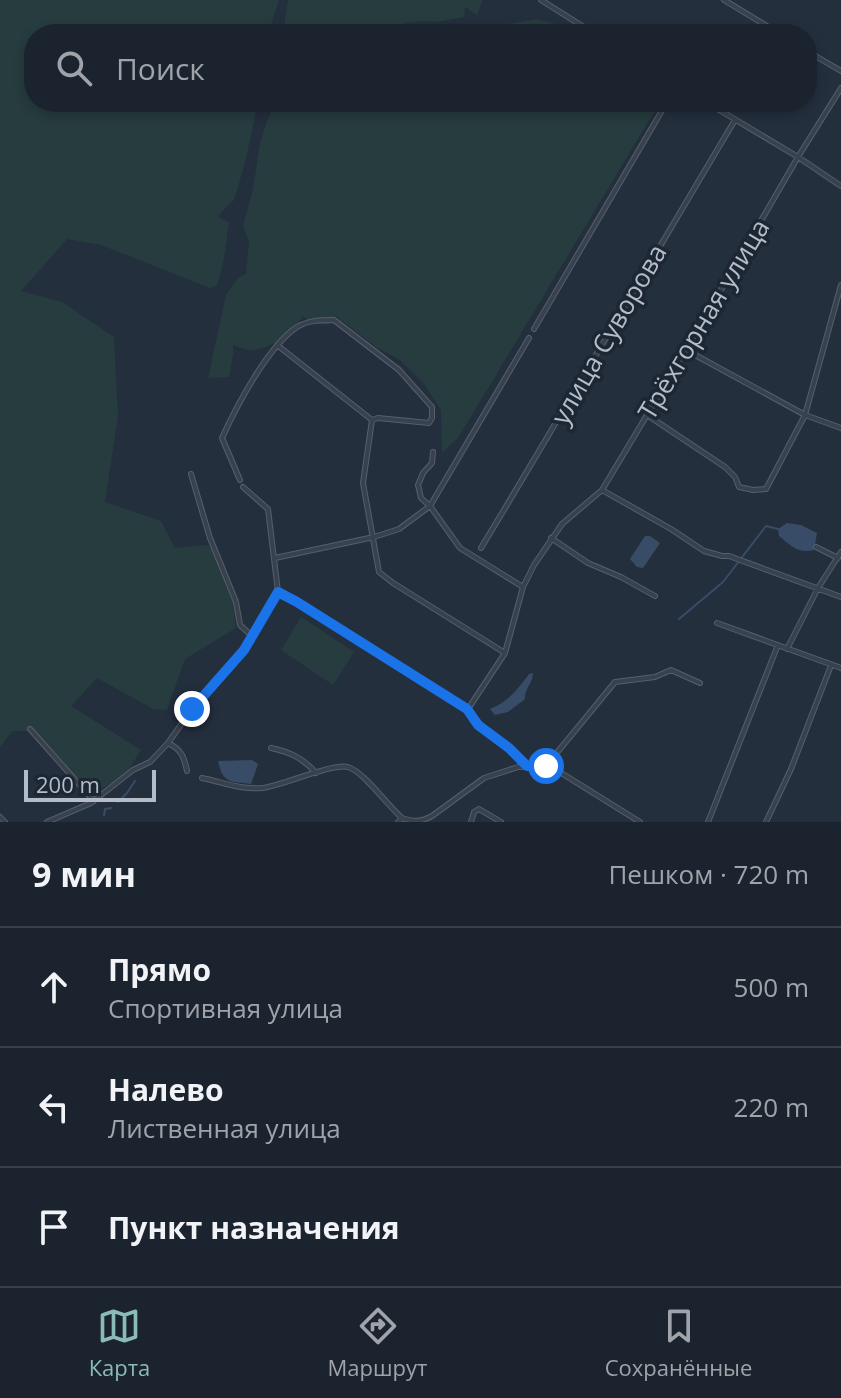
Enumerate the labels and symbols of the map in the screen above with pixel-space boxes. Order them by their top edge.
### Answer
street label: Трёхгорная улица [629,212,777,426]
street label: улица Суворова [542,237,674,431]
route end [174,691,210,727]
route start [528,748,564,784]
scale bar [24,766,156,802]

